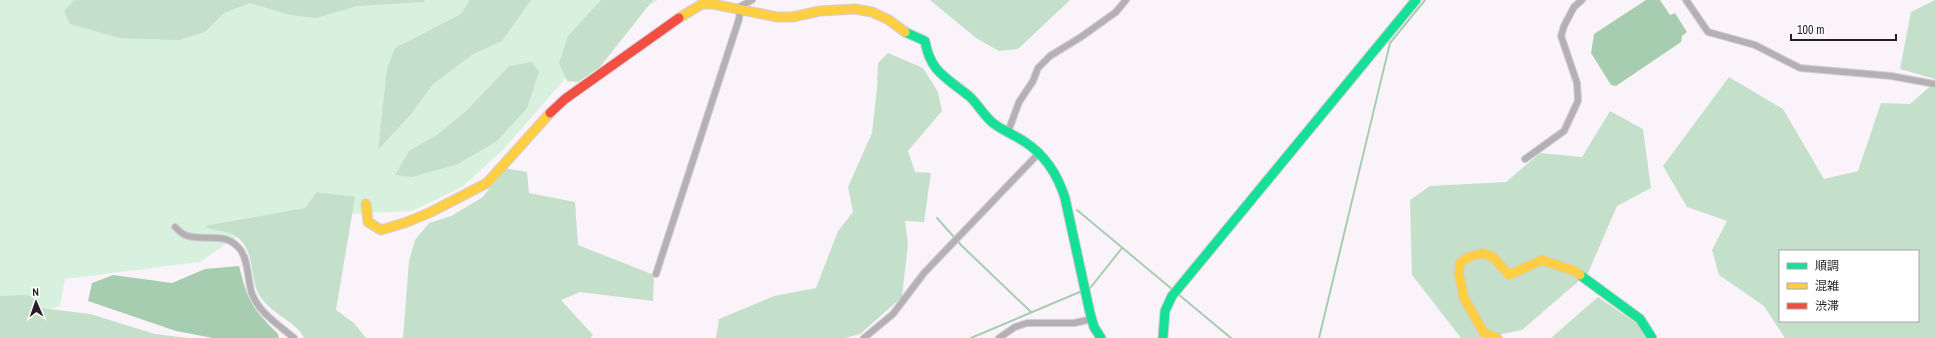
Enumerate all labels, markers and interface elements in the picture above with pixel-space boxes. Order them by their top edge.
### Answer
scale bar [1791,16,1896,42]
text: 100 m [1797,22,1824,38]
legend [1779,250,1919,322]
text: 順調 [1815,258,1839,274]
text: 混雑 [1815,278,1839,294]
north arrow [16,282,56,322]
text: N [32,285,39,299]
text: 渋滞 [1815,298,1839,314]

